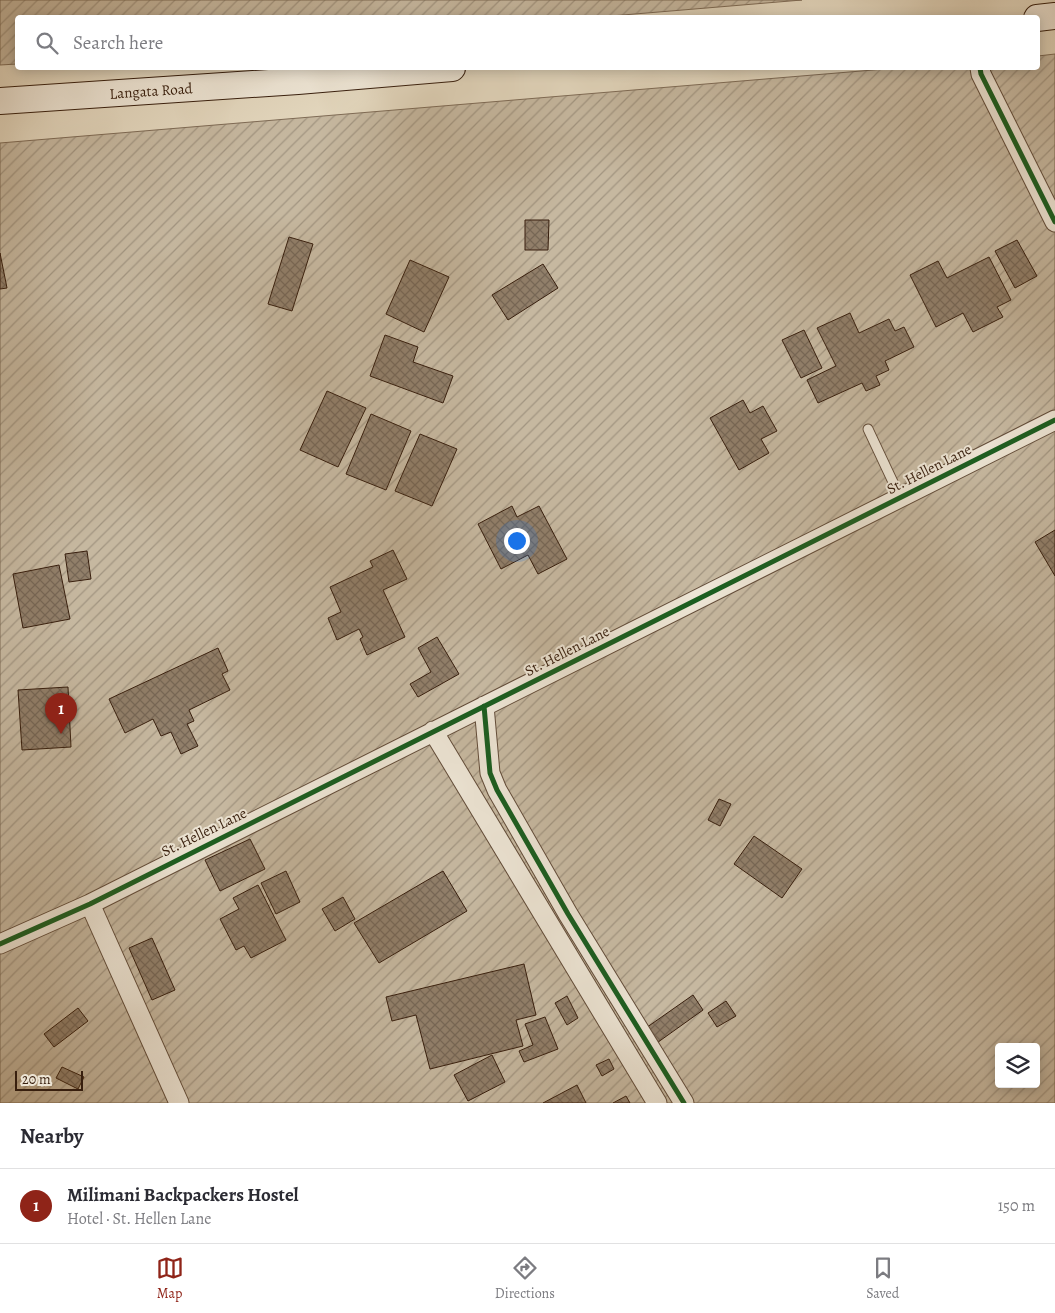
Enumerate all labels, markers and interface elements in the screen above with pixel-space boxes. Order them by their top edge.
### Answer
search box [15,15,1040,70]
icon: search [33,29,61,57]
text: Search here [73,30,163,56]
street label: Langata Road [109,78,194,104]
street label: St. Hellen Lane [883,439,975,499]
your location [504,528,530,554]
street label: St. Hellen Lane [521,621,613,681]
pin: 1 [45,693,77,734]
street label: St. Hellen Lane [158,803,250,861]
map controls [995,1043,1040,1088]
button: layers [995,1043,1040,1088]
scale bar [15,1068,82,1091]
text: 20 m [22,1070,51,1089]
text: Nearby [20,1122,83,1150]
text: Milimani Backpackers Hostel [67,1182,299,1208]
text: 1 [33,1195,39,1217]
text: 150 m [998,1195,1035,1217]
text: Hotel · St. Hellen Lane [67,1208,211,1230]
tab: Map [156,1254,184,1303]
tab: Directions [495,1254,555,1303]
tab: Saved [866,1254,899,1303]

